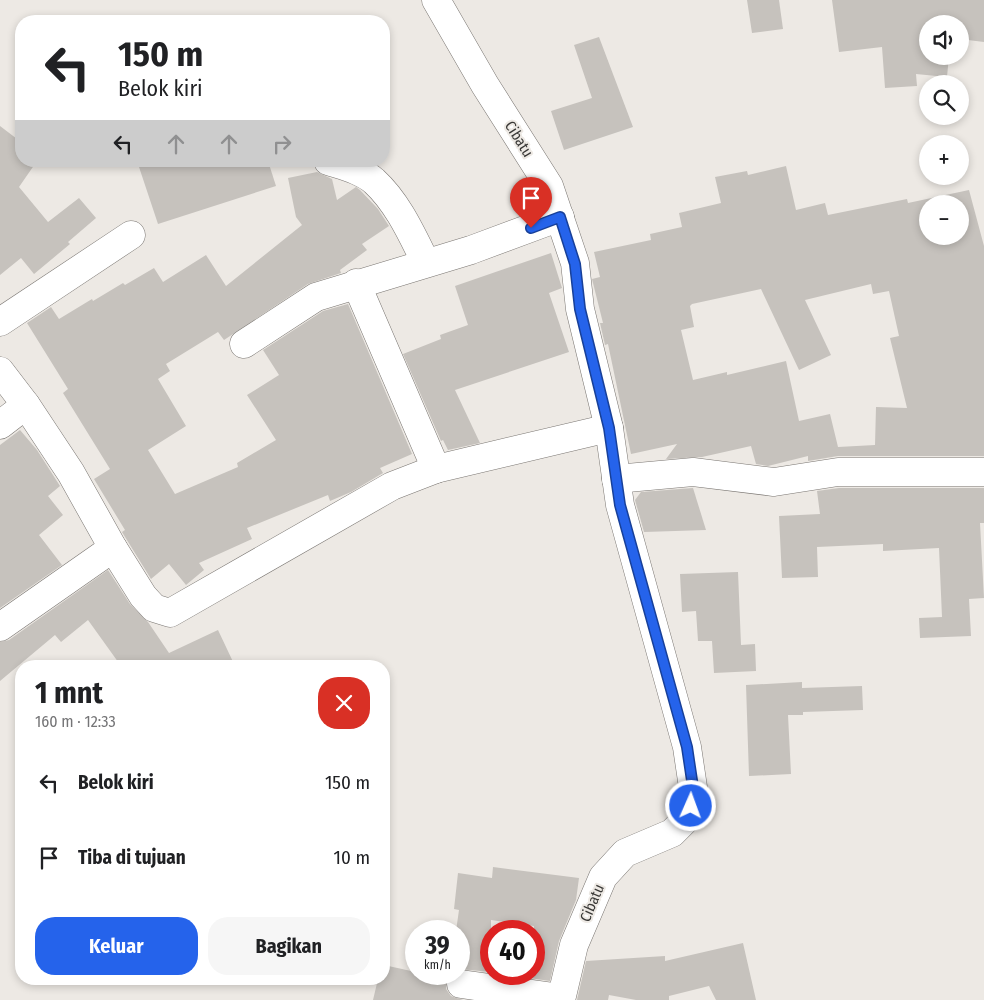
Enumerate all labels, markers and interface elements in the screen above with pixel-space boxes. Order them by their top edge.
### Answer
map controls [919,15,969,245]
button: sound [919,15,969,65]
text: 150 m [118,33,203,75]
icon: left [35,35,100,100]
text: Belok kiri [118,75,203,102]
button: search [919,75,969,125]
street label: Cibatu [501,118,537,160]
icon: left [109,130,137,158]
icon: ahead [162,130,190,158]
icon: ahead [215,130,243,158]
icon: right [268,130,296,158]
button: + [919,135,969,185]
pin [510,177,552,228]
icon: arrive [517,184,545,212]
button: − [919,195,969,245]
text: 1 mnt [35,675,103,711]
button: close [318,677,370,729]
text: 160 m · 12:33 [35,712,116,731]
icon: left [35,769,63,797]
text: Belok kiri [78,771,154,794]
text: 150 m [325,771,370,794]
position arrow [664,779,716,831]
icon: arrive [35,844,63,872]
text: Tiba di tujuan [78,846,186,869]
text: 10 m [334,846,370,869]
street label: Cibatu [576,881,608,925]
button: Keluar [35,917,198,975]
button: Bagikan [208,917,370,975]
speed limit sign: 40 [480,920,545,985]
text: 39 [425,931,450,961]
text: km/h [424,958,451,972]

